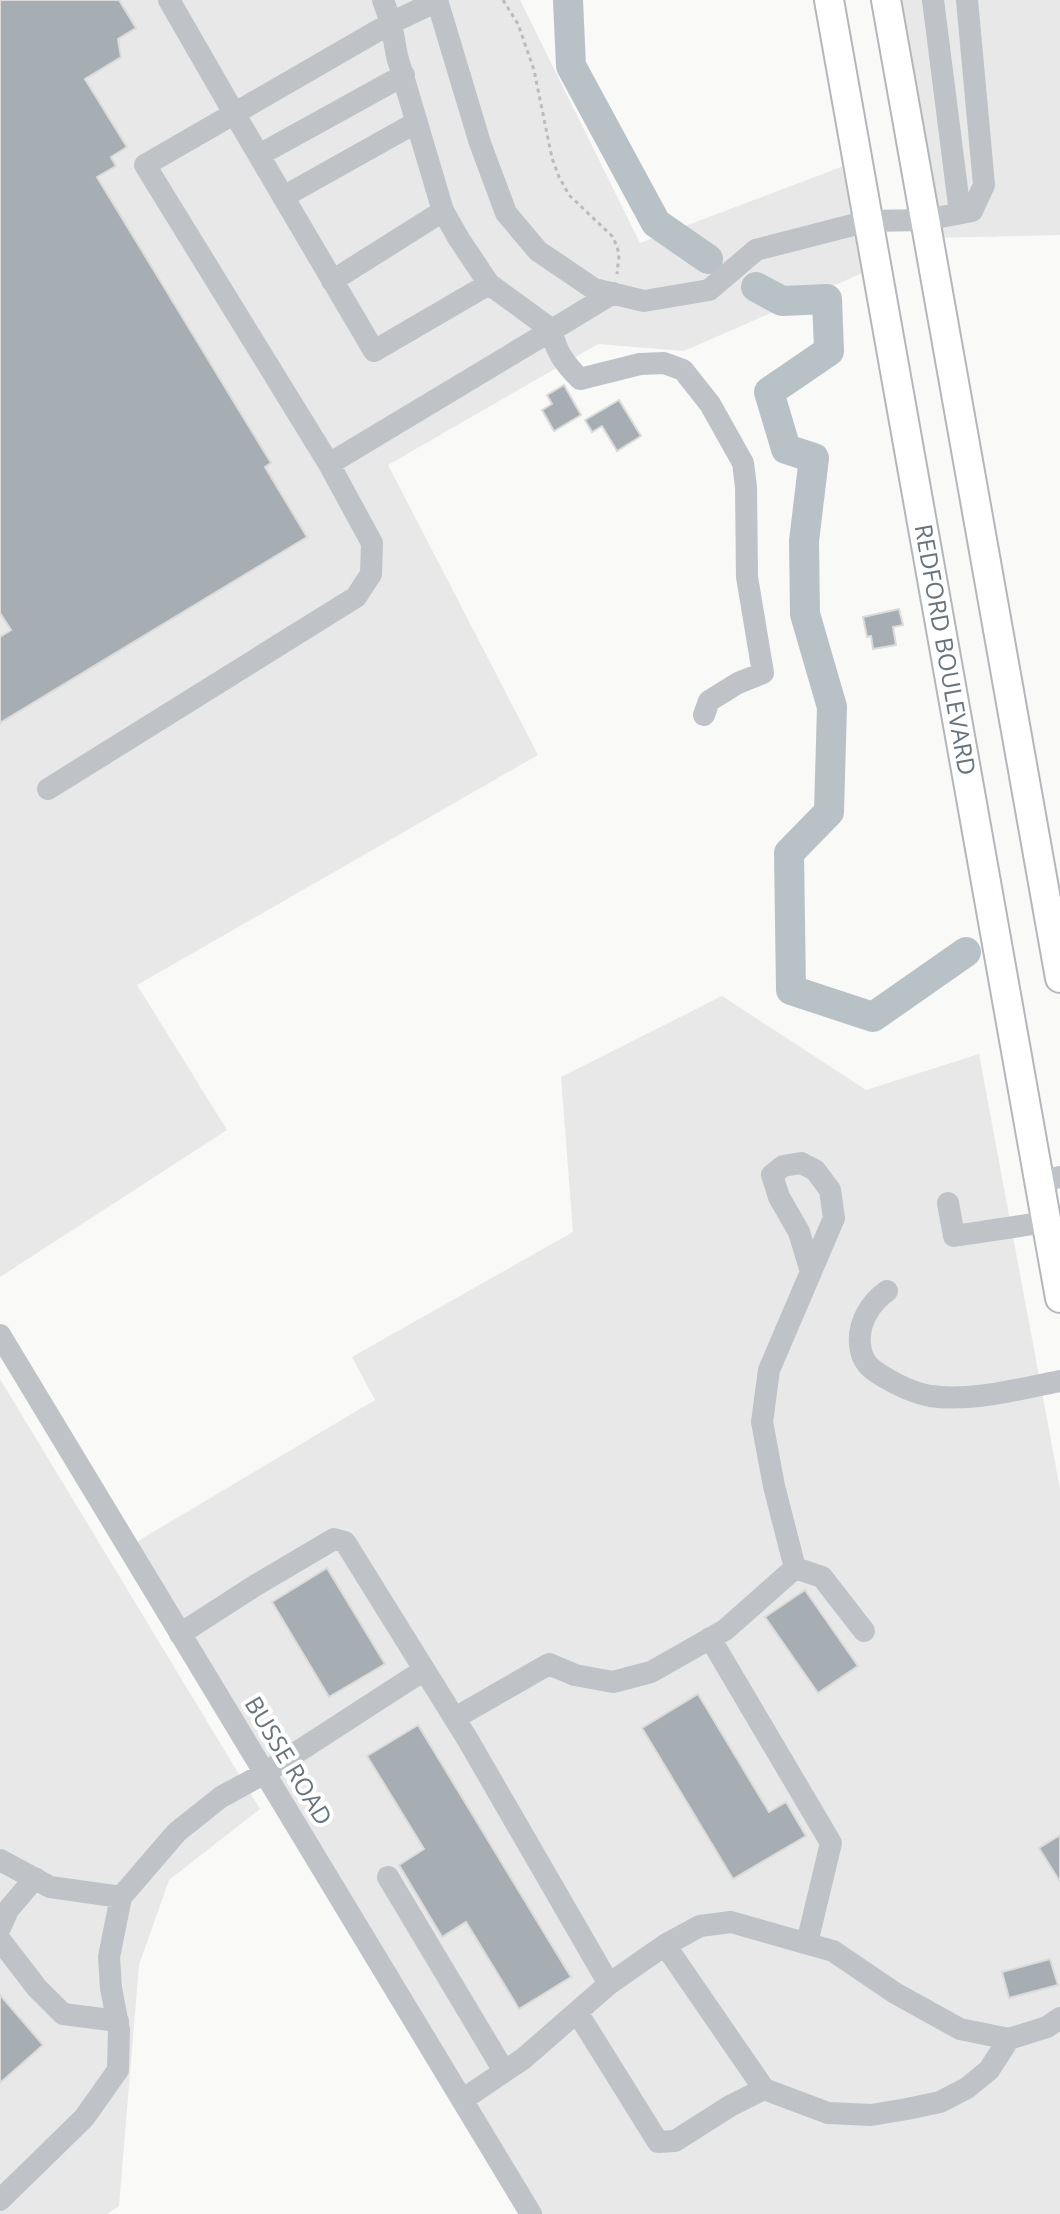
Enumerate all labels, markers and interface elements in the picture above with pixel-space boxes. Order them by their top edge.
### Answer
street label: REDFORD BOULEVARD [908,521,985,778]
street label: BUSSE ROAD [238,1690,341,1831]

